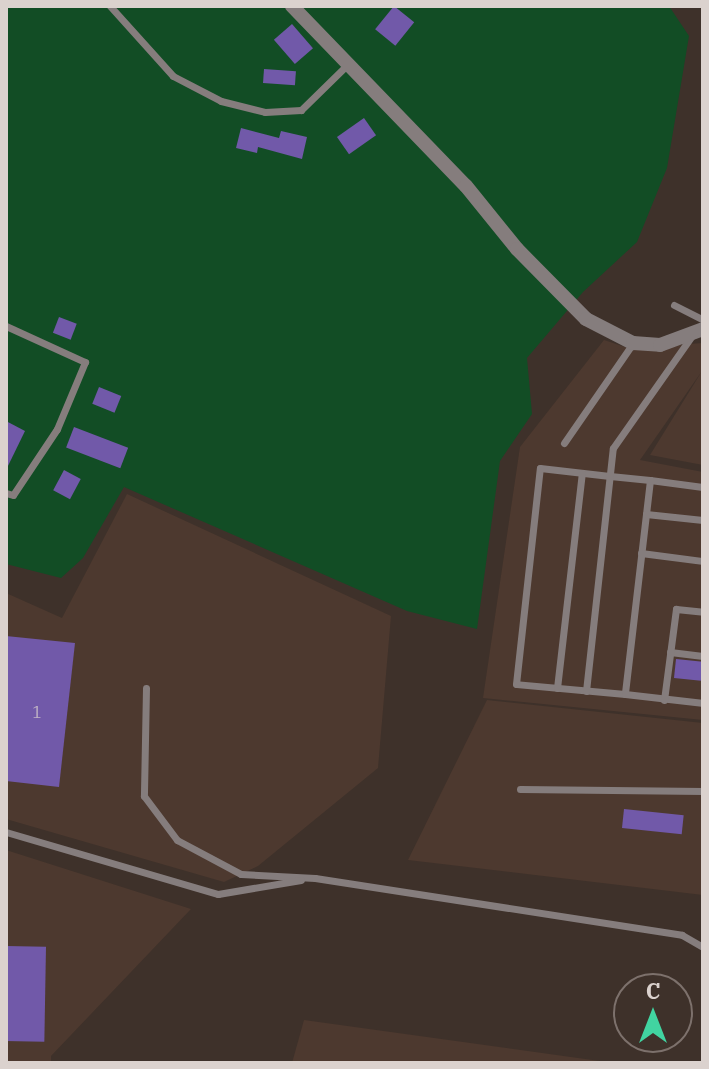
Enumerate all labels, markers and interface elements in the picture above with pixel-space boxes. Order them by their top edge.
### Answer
house number: 1 [32,702,42,722]
north arrow [613,973,693,1053]
text: С [646,976,660,1005]

